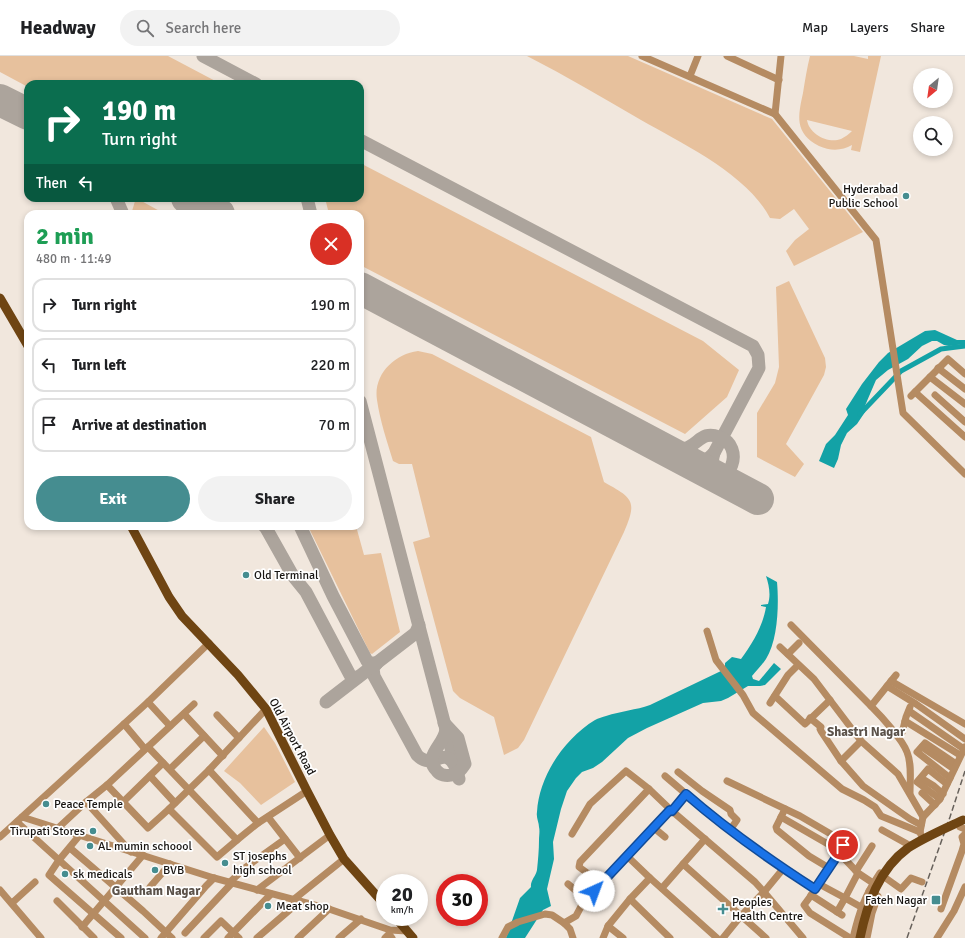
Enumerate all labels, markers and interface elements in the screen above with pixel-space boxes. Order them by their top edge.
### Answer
search box [120,10,400,46]
text: Headway [20,16,96,40]
icon: search [134,17,156,39]
text: Search here [166,19,241,37]
text: Map [802,19,828,36]
text: Layers [850,19,889,36]
text: Share [911,19,945,36]
north arrow [913,68,953,108]
map controls [913,68,953,156]
text: 190 m [102,94,176,128]
icon: right [36,96,88,148]
button: search [913,116,953,156]
text: Turn right [102,128,177,150]
icon: left [75,172,97,194]
text: Then [36,174,67,192]
place label: Hyderabad Public School [829,182,898,211]
marker: Hyderabad Public School [901,191,911,201]
text: 2 min [36,221,94,251]
button: close [310,223,352,265]
text: 480 m · 11:49 [36,251,112,267]
icon: right [38,294,60,316]
text: Turn right [72,296,137,314]
text: 190 m [310,296,350,314]
icon: left [38,354,60,376]
text: Turn left [72,356,126,374]
text: 220 m [310,356,350,374]
icon: arrive [38,414,60,436]
text: Arrive at destination [72,416,207,434]
text: 70 m [319,416,350,434]
button: Exit [36,476,190,522]
button: Share [198,476,352,522]
place label: Old Terminal [254,568,319,583]
marker: Old Terminal [241,570,251,580]
street label: Old Airport Road [265,696,319,778]
district label: Shastri Nagar [827,724,906,740]
place label: Peace Temple [54,797,123,812]
marker: Peace Temple [41,799,51,809]
place label: Tirupati Stores [10,824,85,839]
marker: Tirupati Stores [88,826,98,836]
pin [826,828,860,862]
icon: arrive [832,834,854,856]
place label: AL mumin schoool [98,839,192,854]
marker: AL mumin schoool [85,841,95,851]
place label: ST josephs high school [233,849,292,878]
marker: ST josephs high school [220,858,230,868]
place label: BVB [163,863,184,878]
marker: BVB [150,865,160,875]
place label: sk medicals [73,867,133,882]
marker: sk medicals [60,869,70,879]
position arrow [573,870,615,912]
speed limit sign: 30 [436,874,488,926]
text: 20 [391,882,413,907]
district label: Gautham Nagar [112,883,201,899]
place label: Fateh Nagar [865,893,928,908]
marker: Fateh Nagar [930,894,942,906]
place label: Peoples Health Centre [732,895,803,924]
place label: Meat shop [276,899,329,914]
marker: Meat shop [263,901,273,911]
marker: Peoples Health Centre [717,903,729,915]
text: km/h [391,904,413,916]

